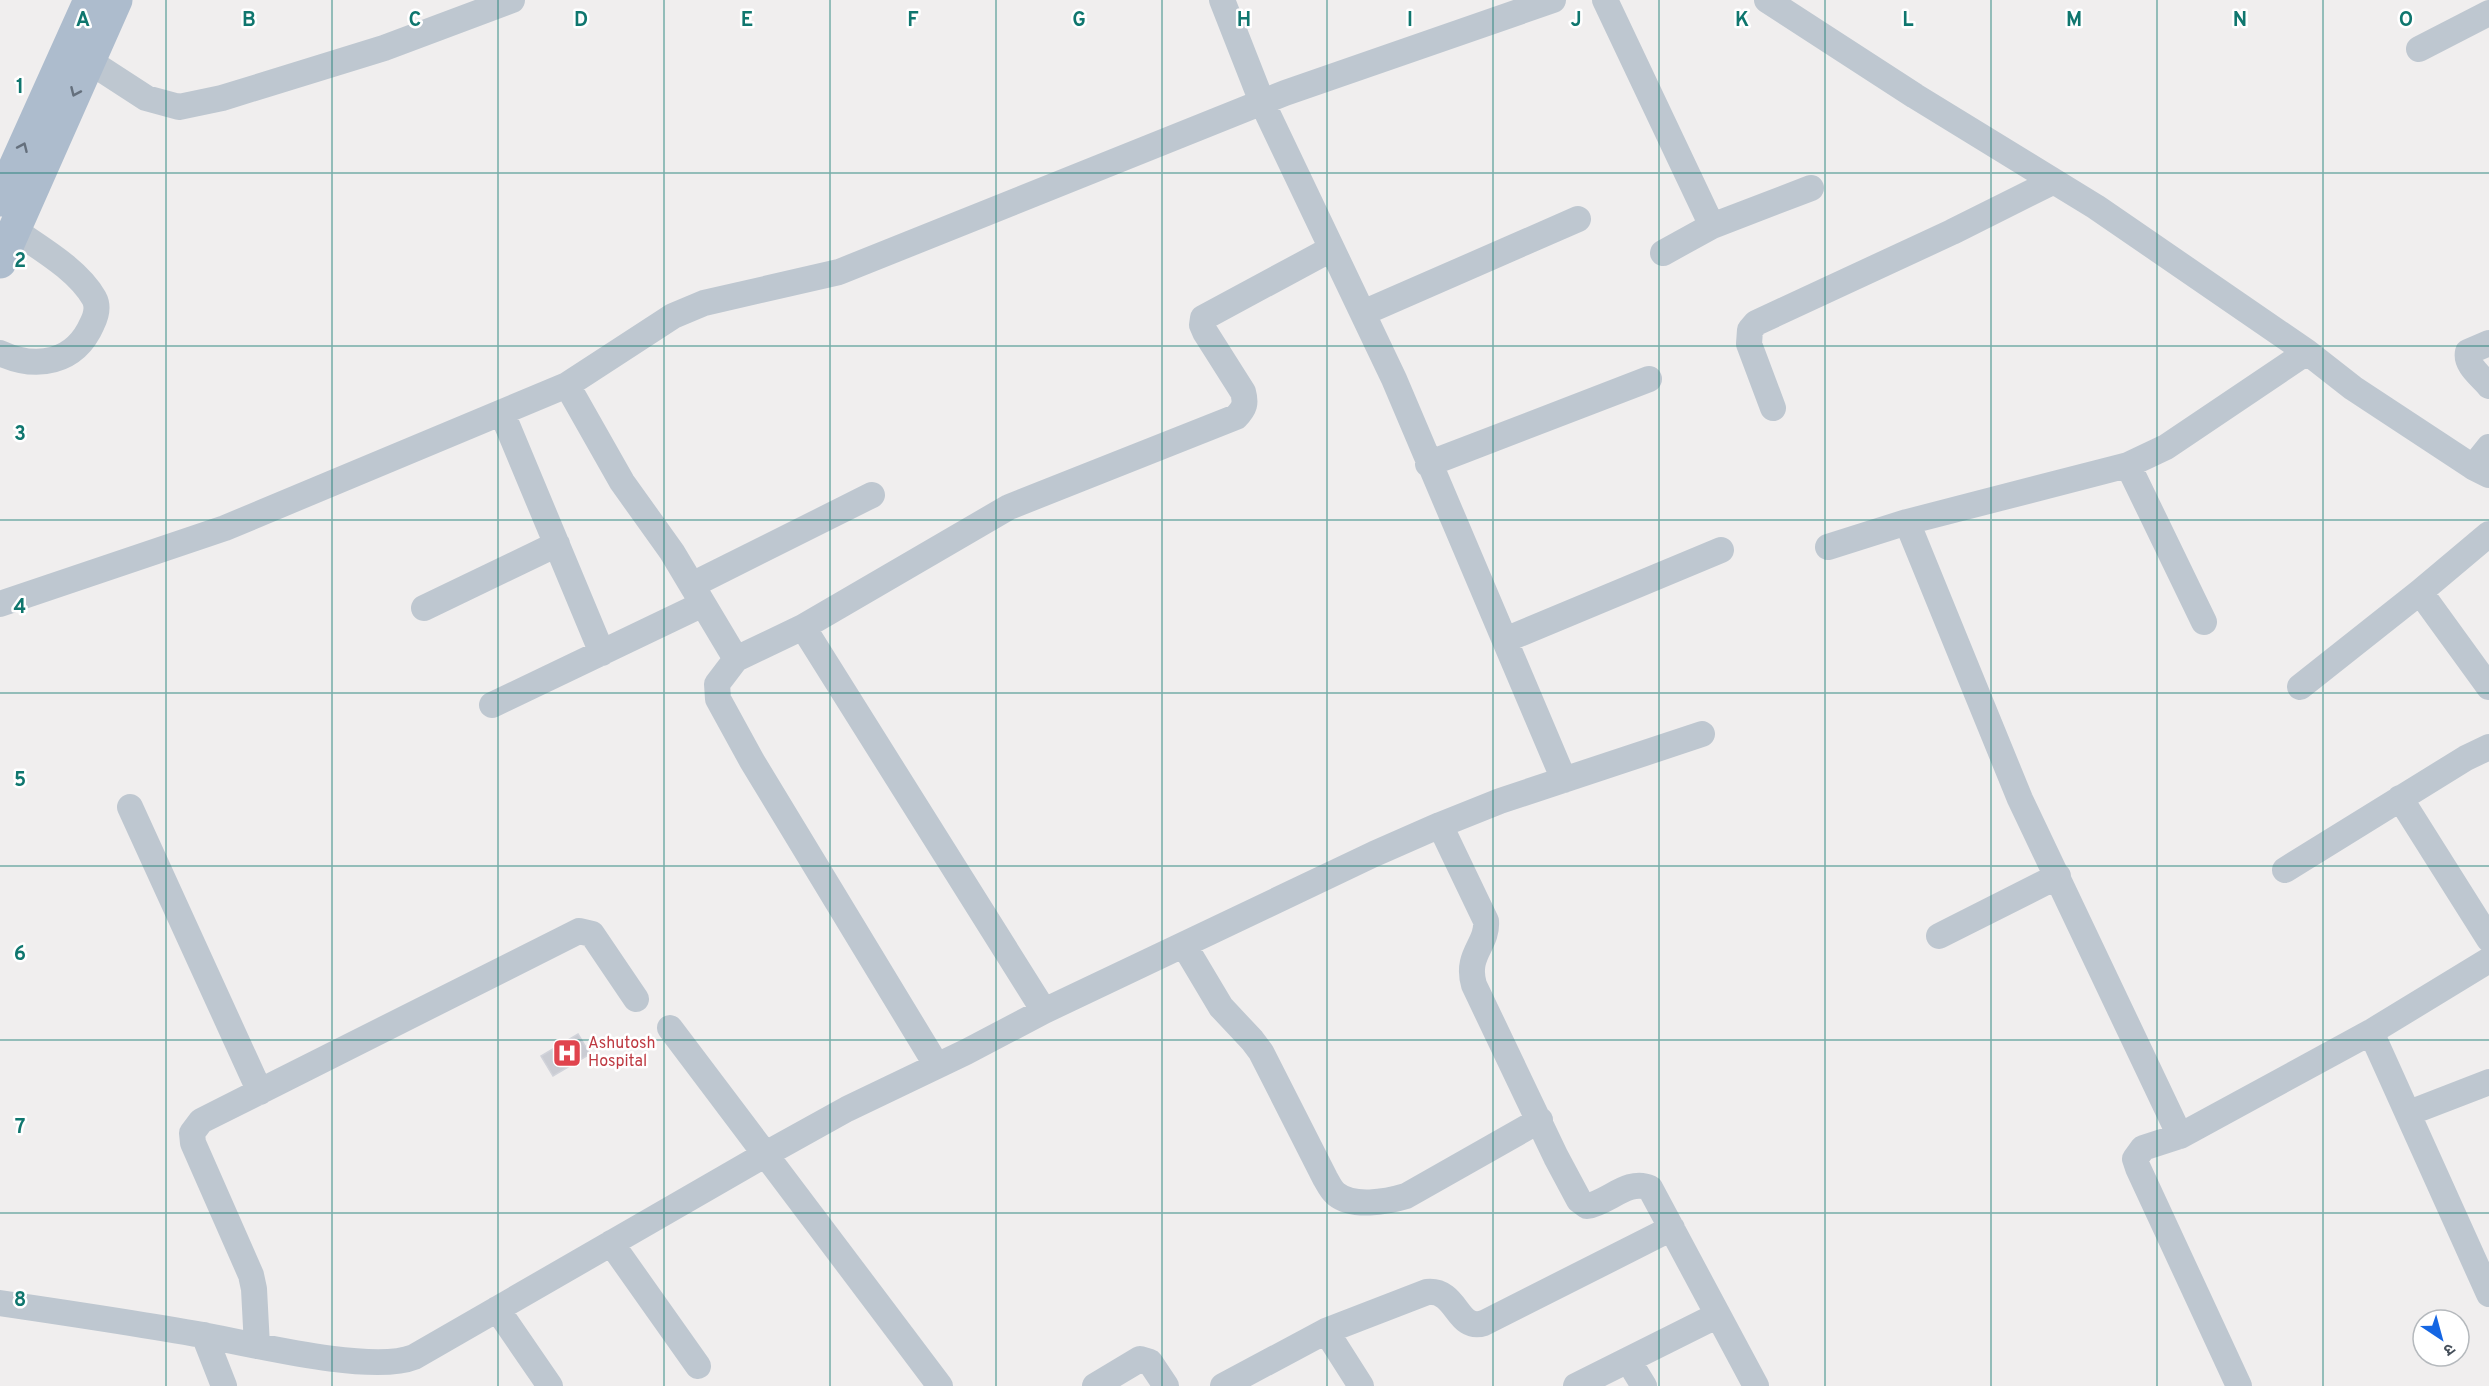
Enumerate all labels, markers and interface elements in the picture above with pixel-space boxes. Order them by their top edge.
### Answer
text: A [76,8,90,34]
text: B [242,8,256,34]
text: C [409,8,421,34]
text: D [574,8,588,34]
text: E [741,8,753,34]
text: F [907,8,919,34]
text: G [1072,8,1086,34]
text: H [1237,8,1251,34]
text: I [1407,8,1413,34]
text: J [1570,8,1582,34]
text: K [1735,8,1749,34]
text: L [1902,8,1914,34]
text: M [2066,8,2082,34]
text: N [2233,8,2247,34]
text: O [2399,8,2413,34]
text: 1 [16,75,24,101]
one-way arrow [70,85,82,96]
one-way arrow [16,142,28,153]
text: 2 [14,249,26,275]
text: 3 [14,422,26,448]
text: 4 [14,595,26,621]
text: 5 [14,768,26,794]
text: 6 [14,942,26,968]
place label: Ashutosh Hospital [588,1034,655,1072]
hospital icon: Ashutosh Hospital [551,1037,583,1069]
text: 7 [15,1115,25,1141]
text: 8 [14,1288,26,1314]
north arrow [2411,1308,2471,1368]
text: उ [2438,1338,2458,1360]

